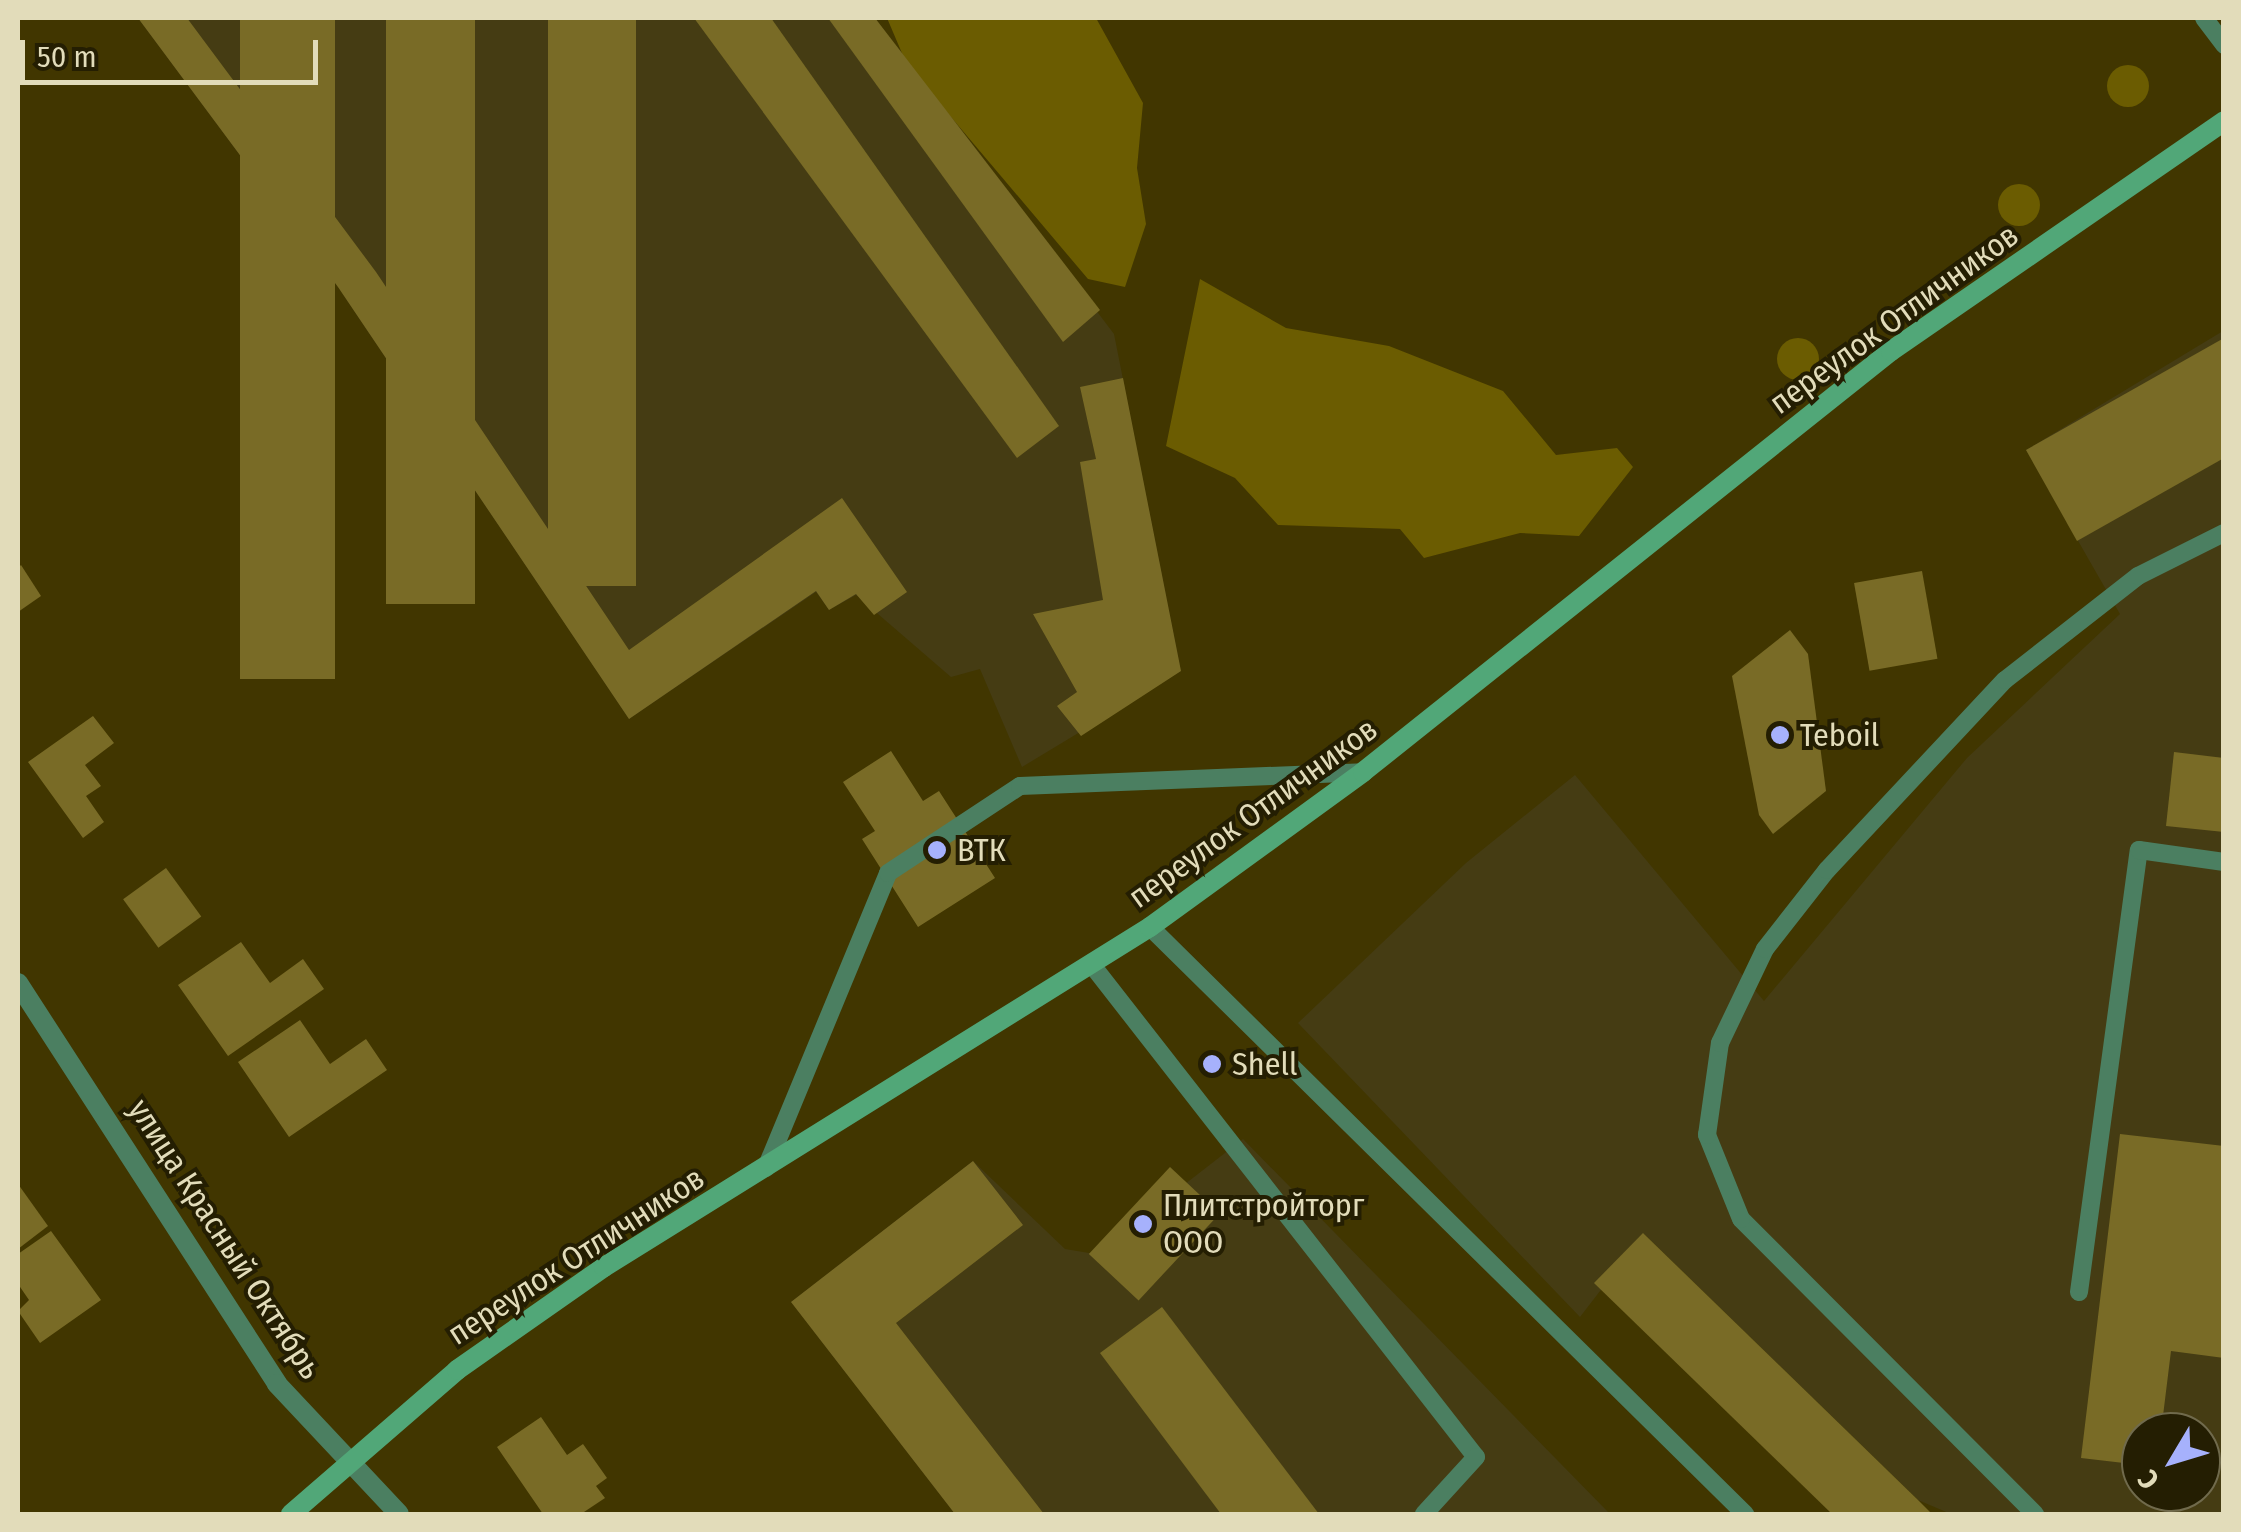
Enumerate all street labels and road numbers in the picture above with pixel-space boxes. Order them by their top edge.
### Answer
street label: переулок Отличников [1762,216,2026,422]
street label: переулок Отличников [1121,710,1385,916]
street label: улица Красный Октябрь [120,1092,330,1386]
street label: переулок Отличников [441,1159,711,1353]

